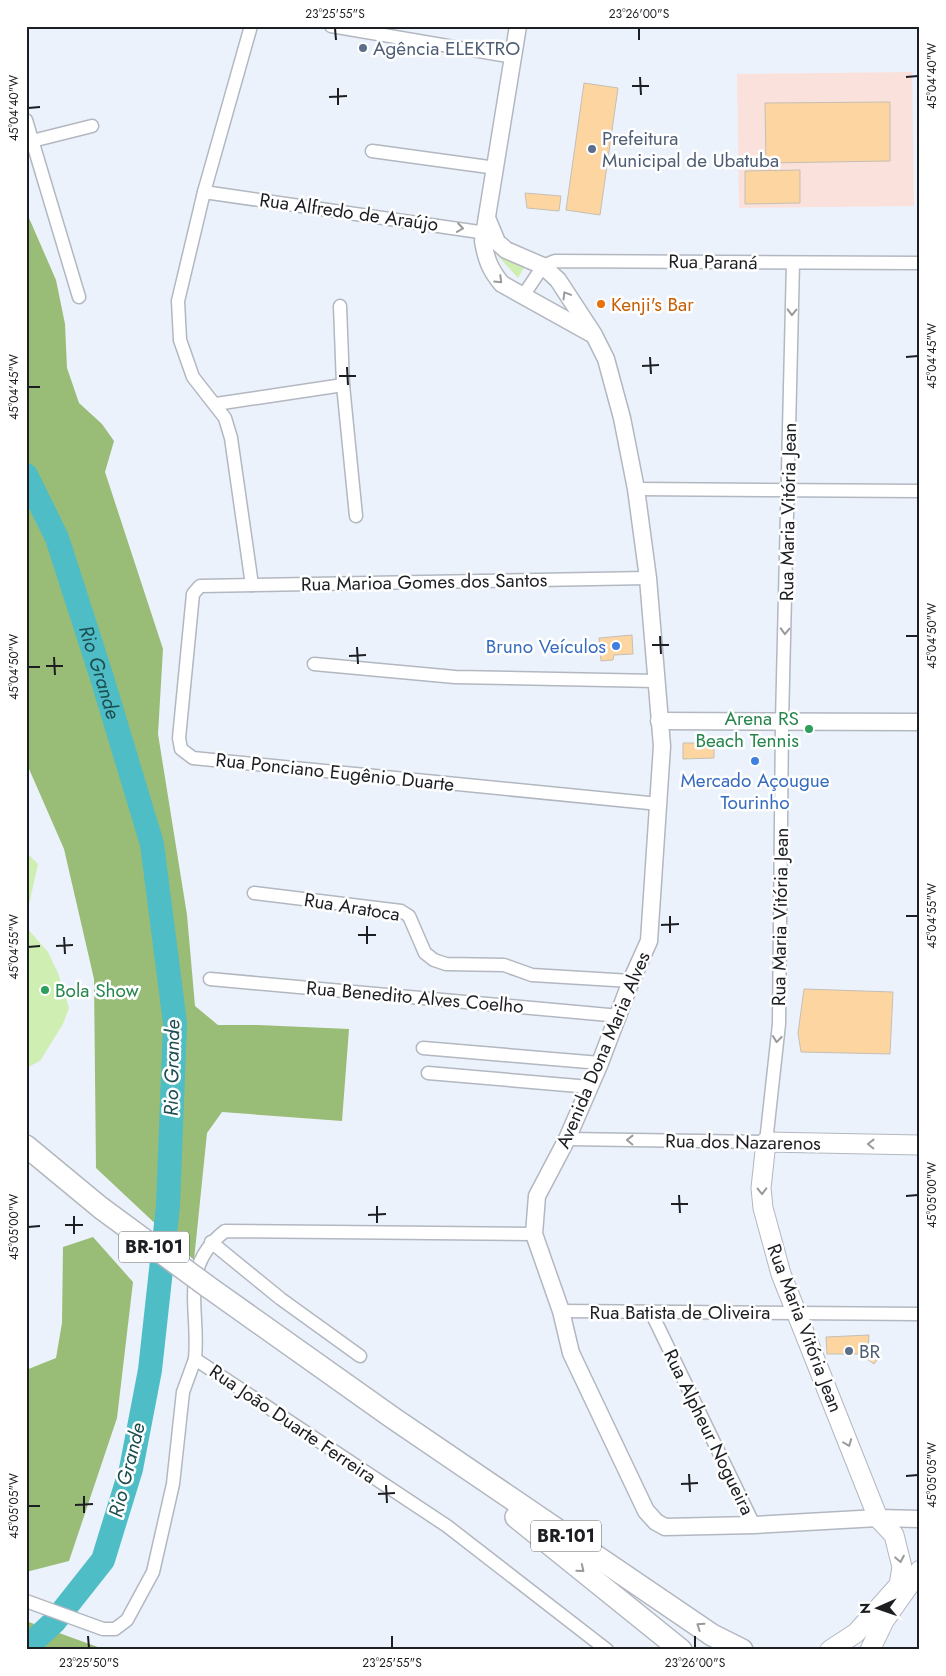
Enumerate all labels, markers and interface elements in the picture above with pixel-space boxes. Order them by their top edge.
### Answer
text: 23°25'55"S [305,5,365,23]
text: 23°26'00"S [609,5,670,23]
place label: Agência ELEKTRO [373,35,520,62]
marker: Agência ELEKTRO [357,42,369,54]
text: 45°04'40"W [923,43,941,109]
text: 45°04'40"W [5,75,23,141]
place label: Prefeitura Municipal de Ubatuba [602,125,779,174]
marker: Prefeitura Municipal de Ubatuba [586,143,598,155]
street label: Rua Alfredo de Araújo [258,186,440,238]
one-way arrow [456,222,464,233]
street label: Rua Paraná [668,248,758,276]
one-way arrow [493,274,502,283]
place label: Kenji's Bar [611,291,694,318]
one-way arrow [563,292,573,301]
marker: Kenji's Bar [595,298,607,310]
one-way arrow [787,308,797,316]
text: 45°04'45"W [923,323,941,389]
text: 45°04'45"W [5,354,23,420]
street label: Rua Maria Vitória Jean [773,423,803,601]
street label: Rua Marioa Gomes dos Santos [301,566,548,598]
text: 45°04'50"W [923,603,941,669]
water label: Rio Grande [71,622,128,722]
one-way arrow [779,628,790,636]
place label: Bruno Veículos [486,633,606,660]
text: 45°04'50"W [5,634,23,700]
marker: Bruno Veículos [610,640,622,652]
place label: Arena RS Beach Tennis [695,705,799,754]
marker: Arena RS Beach Tennis [803,723,815,735]
street label: Rua Ponciano Eugênio Duarte [214,746,456,798]
marker: Mercado Açougue Tourinho [749,755,761,767]
place label: Mercado Açougue Tourinho [680,767,830,816]
street label: Rua Maria Vitória Jean [765,828,795,1006]
text: 45°04'55"W [923,883,941,949]
street label: Rua Aratoca [302,886,402,928]
text: 45°04'55"W [5,914,23,980]
street label: Avenida Dona Maria Alves [549,947,657,1153]
street label: Rua Benedito Alves Coelho [305,974,525,1020]
place label: Bola Show [55,977,139,1004]
marker: Bola Show [39,984,51,996]
water label: Rio Grande [157,1019,187,1117]
one-way arrow [772,1035,783,1043]
street label: Rua dos Nazarenos [665,1127,821,1157]
one-way arrow [625,1135,633,1145]
one-way arrow [867,1139,874,1149]
text: 45°05'00"W [923,1162,941,1228]
one-way arrow [756,1187,767,1195]
text: 45°05'00"W [5,1194,23,1260]
road number: BR-101 [119,1232,189,1262]
street label: Rua Maria Vitória Jean [760,1240,850,1416]
street label: Rua Batista de Oliveira [590,1299,770,1326]
place label: BR [859,1338,881,1365]
street label: Rua Alpheur Nogueira [657,1345,761,1519]
marker: BR [843,1345,855,1357]
street label: Rua João Duarte Ferreira [204,1358,382,1490]
water label: Rio Grande [101,1420,153,1520]
one-way arrow [842,1438,852,1446]
text: 45°05'05"W [923,1442,941,1508]
text: 45°05'05"W [5,1473,23,1539]
road number: BR-101 [531,1520,601,1552]
one-way arrow [895,1555,905,1564]
one-way arrow [575,1563,585,1572]
north arrow [854,1584,904,1634]
text: N [855,1603,875,1614]
one-way arrow [696,1623,705,1632]
text: 23°25'50"S [59,1654,119,1672]
text: 23°25'55"S [362,1654,422,1672]
text: 23°26'00"S [665,1654,726,1672]

